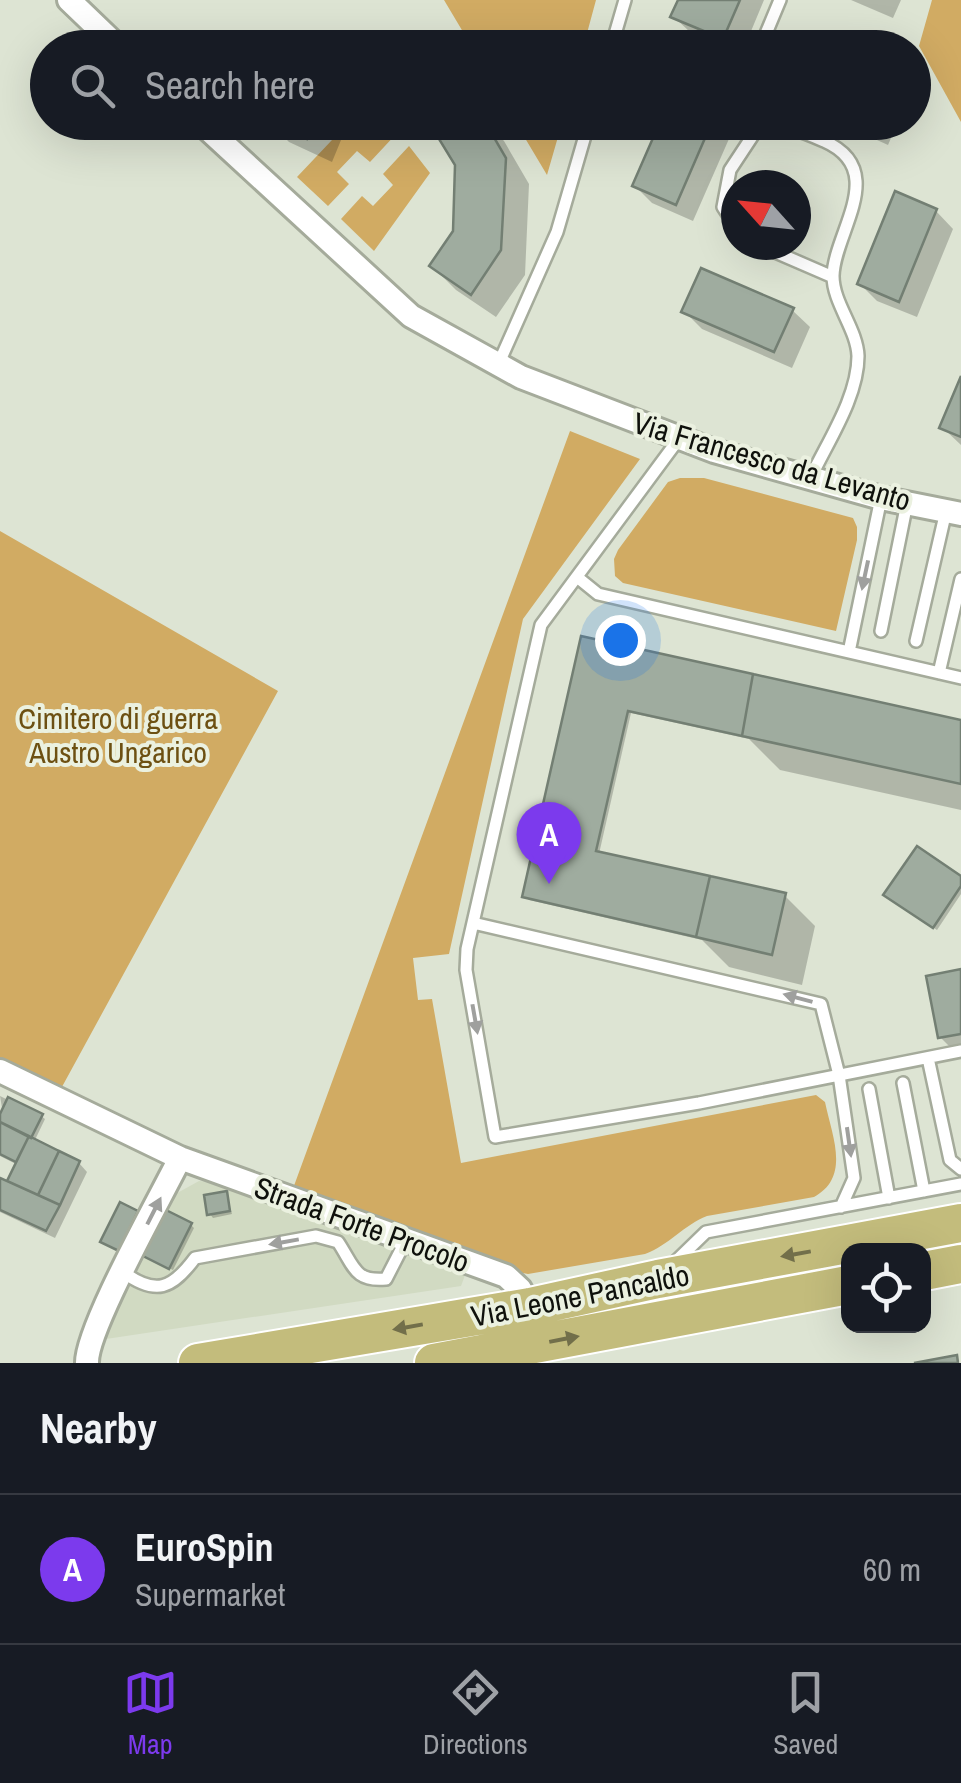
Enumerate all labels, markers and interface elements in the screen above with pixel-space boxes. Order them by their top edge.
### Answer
search box [30,30,931,140]
icon: search [65,58,120,113]
text: Search here [145,60,315,111]
north arrow [721,170,811,260]
street label: Via Francesco da Levanto [629,402,915,520]
one-way arrow [856,560,872,591]
your location [595,615,646,666]
park label: Cimitero di guerra Austro Ungarico [18,698,218,772]
pin: A [516,802,582,884]
one-way arrow [782,989,813,1005]
one-way arrow [467,1004,483,1035]
one-way arrow [842,1127,857,1158]
street label: Strada Forte Procolo [249,1167,475,1281]
one-way arrow [145,1196,162,1225]
one-way arrow [269,1234,300,1250]
map controls [841,1243,931,1333]
button: locate [841,1243,931,1333]
one-way arrow [780,1247,812,1262]
street label: Via Leone Pancaldo [468,1254,692,1336]
one-way arrow [392,1320,424,1336]
one-way arrow [549,1330,580,1346]
text: Nearby [40,1400,157,1456]
text: EuroSpin [135,1522,274,1573]
text: A [63,1548,82,1591]
text: 60 m [863,1548,921,1591]
text: Supermarket [135,1573,285,1616]
tab: Map [123,1665,178,1763]
tab: Directions [423,1665,528,1763]
tab: Saved [773,1665,838,1763]

